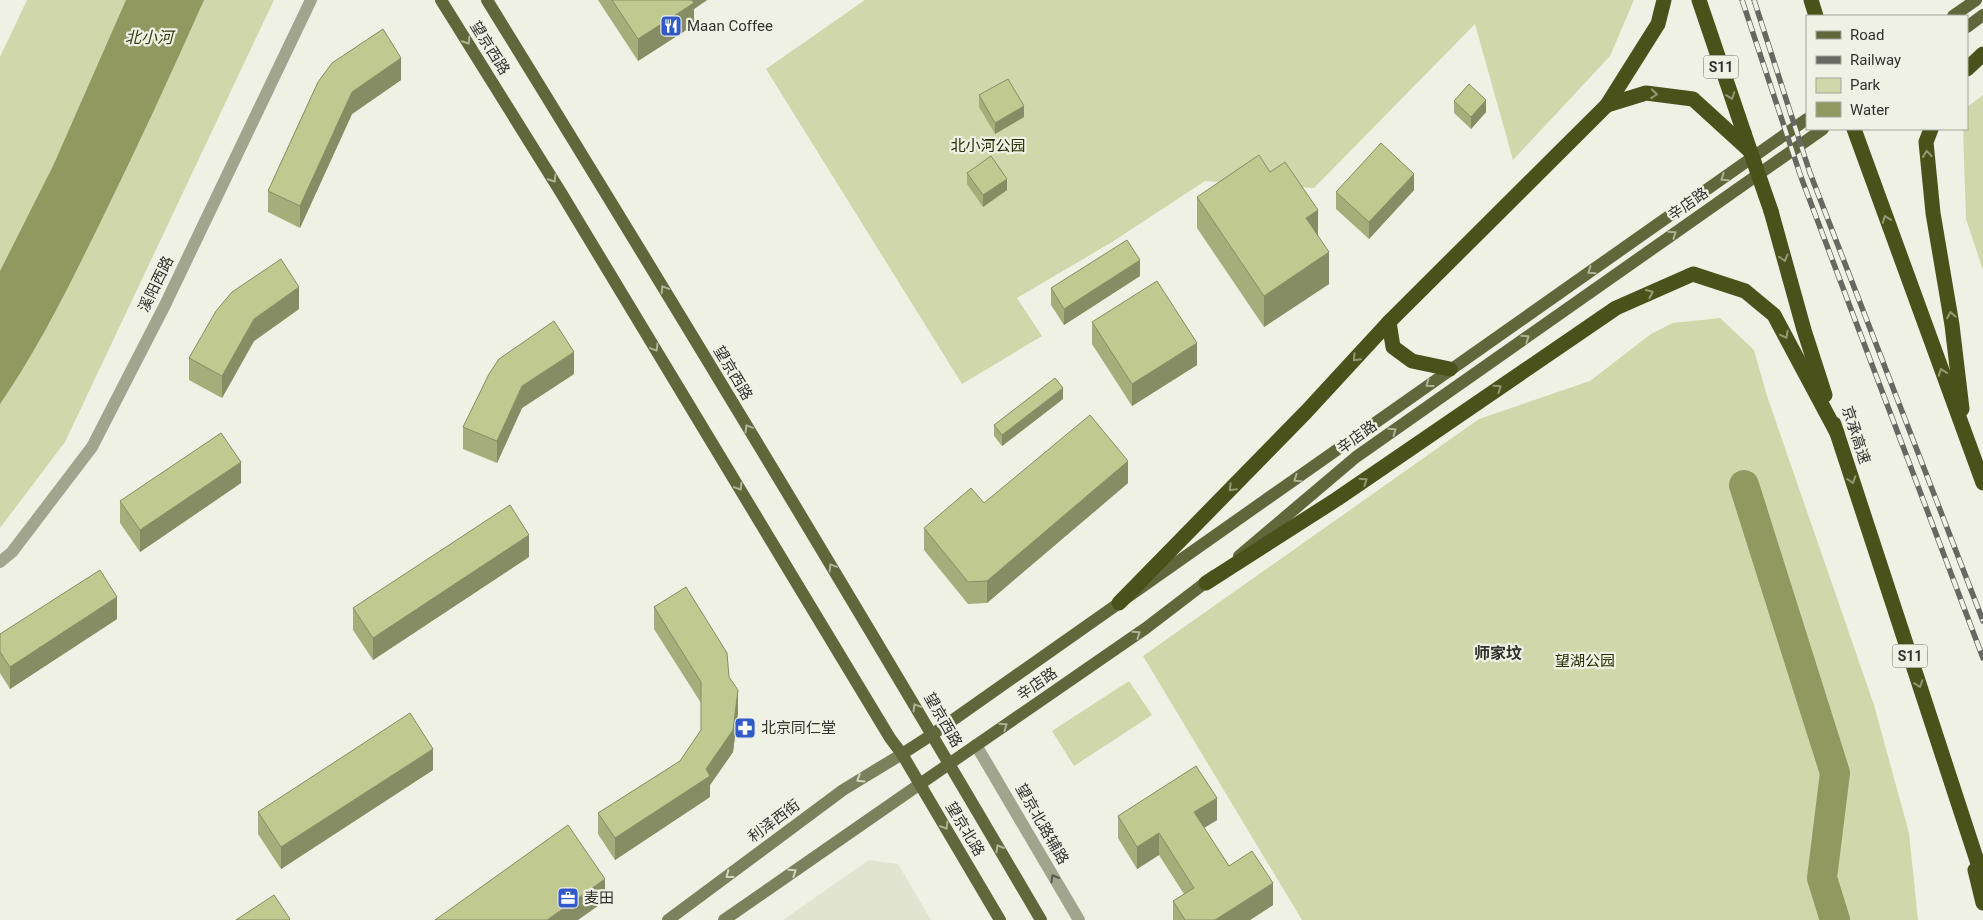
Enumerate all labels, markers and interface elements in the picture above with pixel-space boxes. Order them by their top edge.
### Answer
restaurant icon: Maan Coffee [659,14,683,38]
legend [1806,15,1968,130]
place label: Maan Coffee [687,17,773,35]
street label: 望京西路 [466,18,514,78]
text: Road [1850,26,1884,44]
water label: 北小河 [125,28,176,47]
one-way arrow [461,36,471,45]
text: Railway [1850,51,1901,69]
road number: S11 [1704,56,1738,78]
text: Park [1850,76,1881,94]
one-way arrow [1650,89,1658,100]
one-way arrow [1726,91,1736,99]
text: Water [1850,101,1889,119]
park label: 北小河公园 [950,137,1026,155]
one-way arrow [1922,150,1933,158]
one-way arrow [1720,172,1730,181]
one-way arrow [547,174,556,183]
street label: 辛店路 [1664,184,1712,224]
one-way arrow [1882,215,1892,224]
one-way arrow [1667,231,1677,240]
street label: 溪阳西路 [135,253,177,315]
one-way arrow [1778,254,1789,263]
one-way arrow [1587,265,1597,274]
one-way arrow [661,286,671,295]
one-way arrow [1645,289,1654,300]
one-way arrow [1946,311,1956,319]
one-way arrow [1779,330,1789,339]
one-way arrow [1520,335,1530,344]
one-way arrow [649,343,659,352]
street label: 望京西路 [710,343,756,403]
one-way arrow [1353,352,1362,361]
one-way arrow [1938,368,1948,377]
one-way arrow [1425,378,1435,387]
one-way arrow [1492,385,1502,394]
street label: 京承高速 [1838,404,1874,466]
street label: 辛店路 [1334,416,1380,458]
one-way arrow [745,425,755,434]
one-way arrow [1387,428,1397,437]
one-way arrow [1293,473,1303,482]
one-way arrow [1847,475,1857,483]
one-way arrow [1359,477,1368,487]
one-way arrow [733,482,743,491]
one-way arrow [1228,482,1237,491]
one-way arrow [829,564,839,573]
one-way arrow [1132,631,1141,640]
district label: 师家坟 [1474,644,1522,663]
road number: S11 [1892,644,1928,668]
park label: 望湖公园 [1555,652,1615,670]
street label: 辛店路 [1013,664,1061,704]
one-way arrow [1913,680,1923,688]
street label: 望京西路 [920,690,966,750]
one-way arrow [913,703,923,712]
pharmacy icon: 北京同仁堂 [733,716,757,740]
place label: 北京同仁堂 [761,719,836,737]
one-way arrow [998,723,1008,732]
one-way arrow [857,773,866,783]
street label: 望京北路辅路 [1012,781,1072,867]
street label: 利泽西街 [745,796,803,846]
street label: 望京北路 [942,799,988,859]
one-way arrow [938,821,948,830]
one-way arrow [995,844,1005,853]
one-way arrow [725,869,735,878]
one-way arrow [787,869,797,878]
one-way arrow [1051,874,1061,883]
office icon: 麦田 [556,886,580,910]
place label: 麦田 [584,889,614,907]

